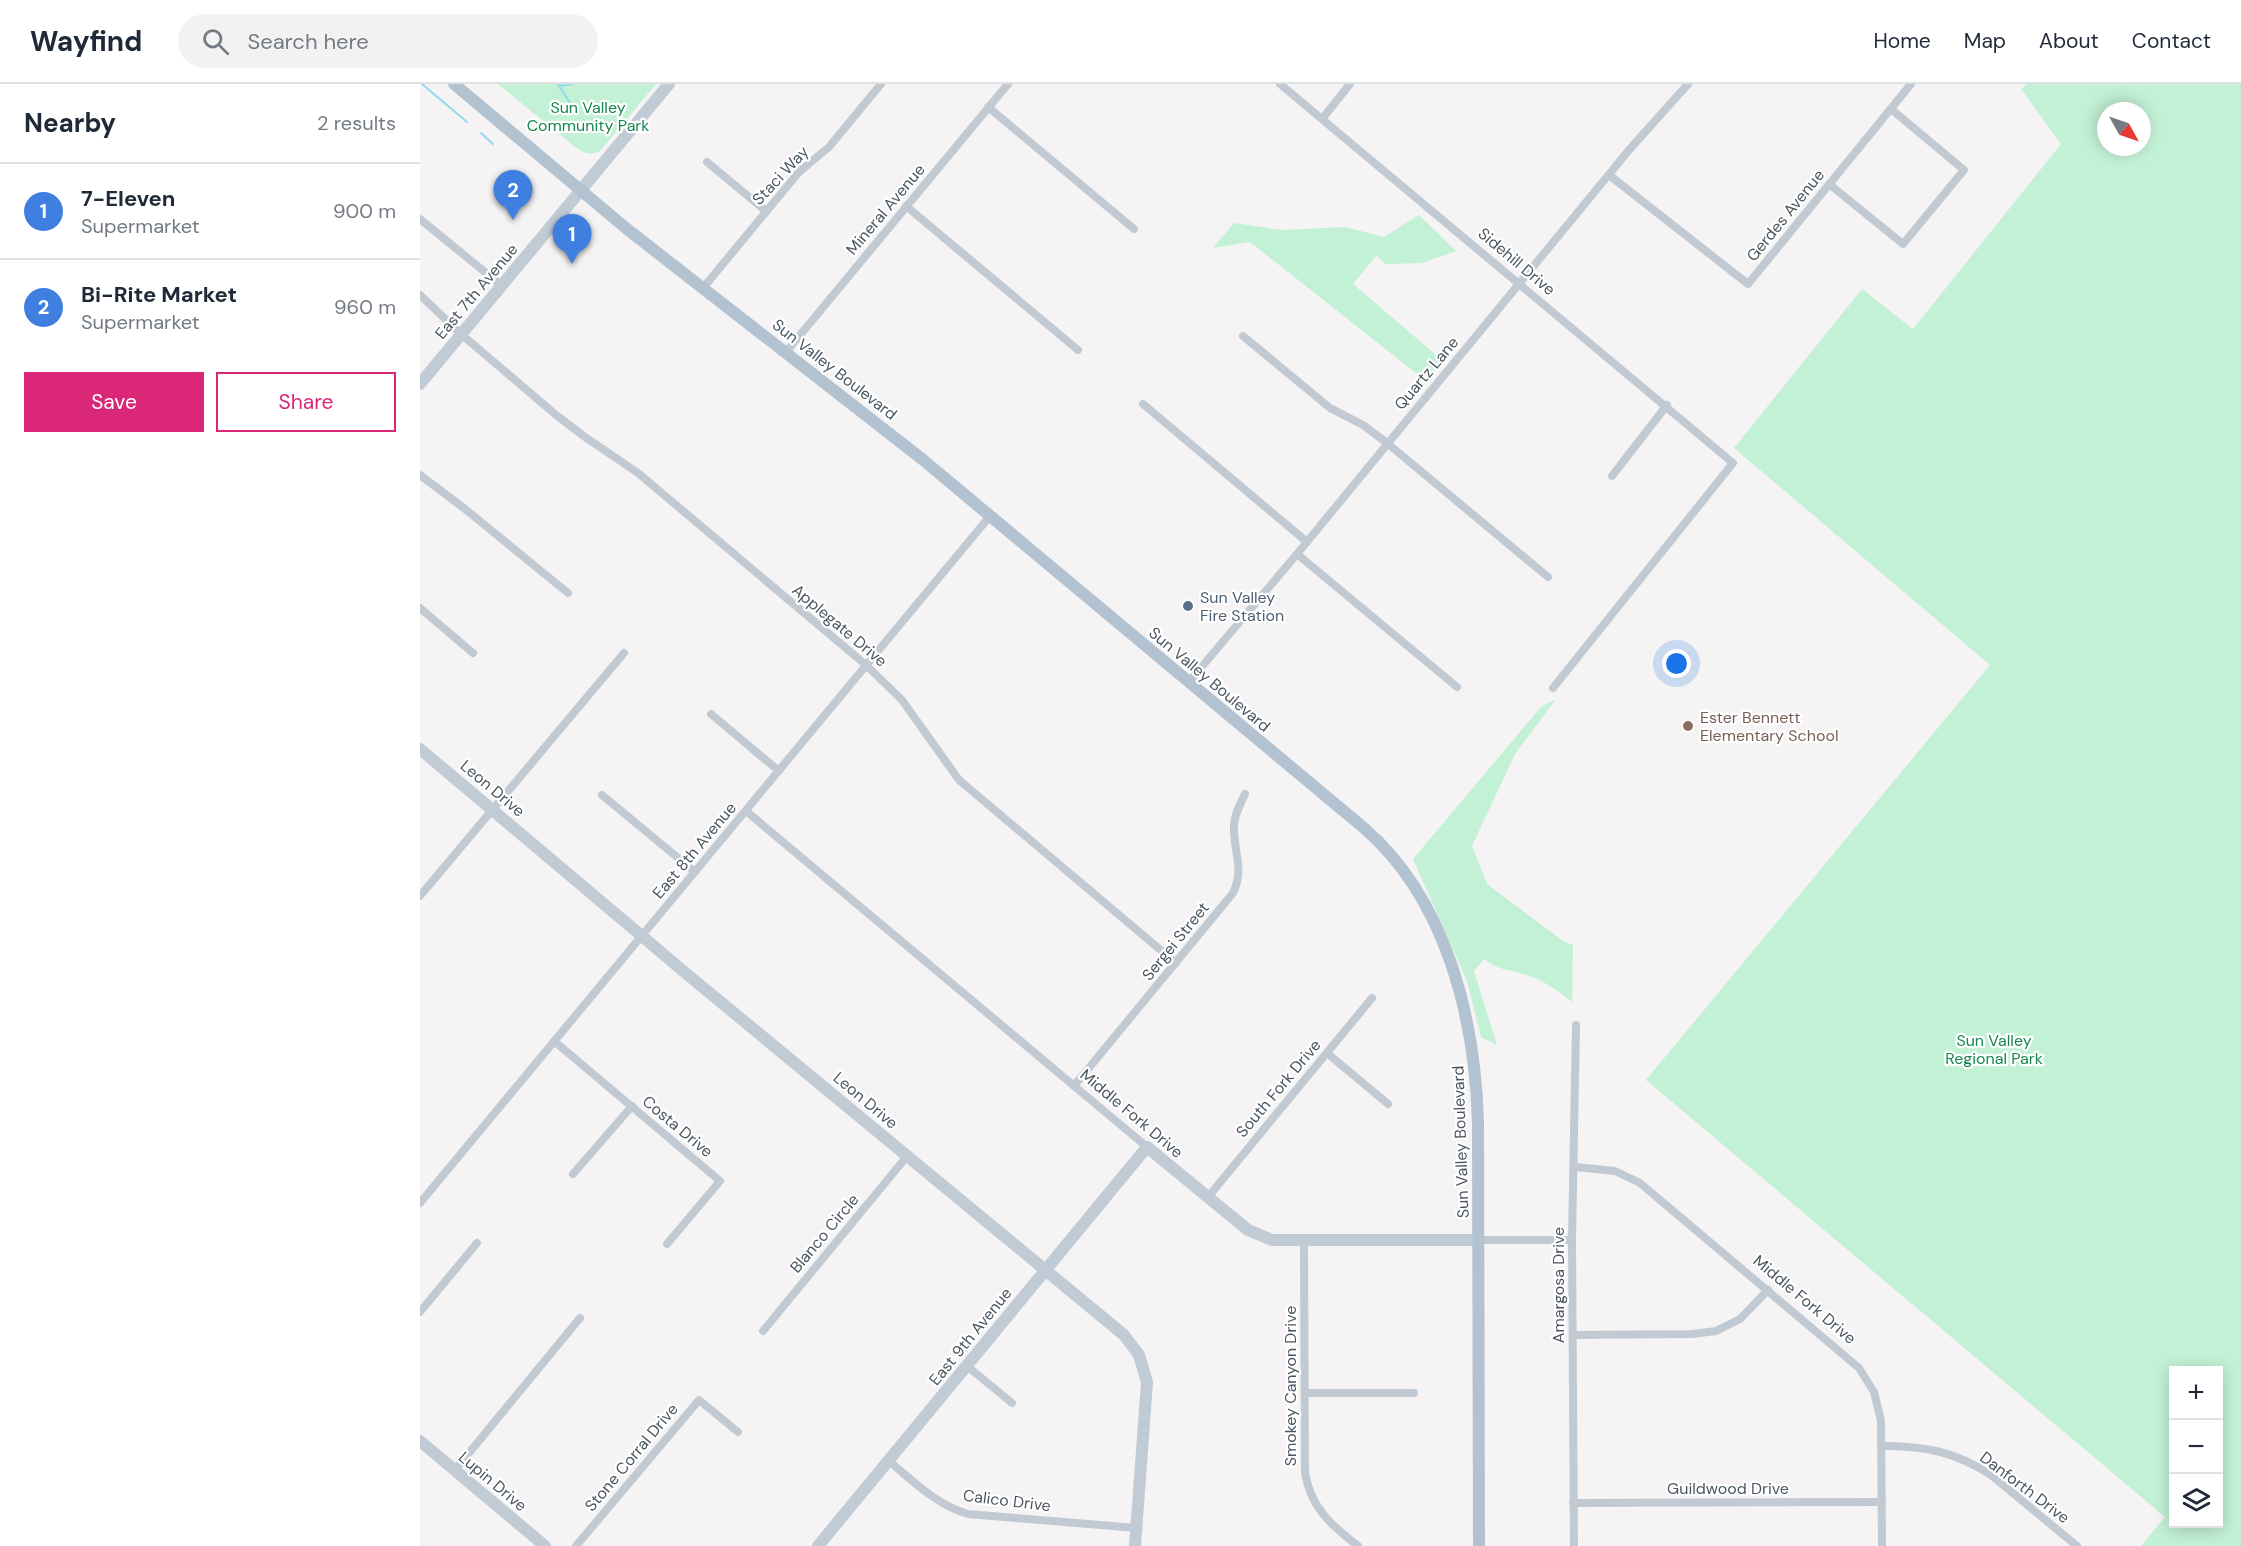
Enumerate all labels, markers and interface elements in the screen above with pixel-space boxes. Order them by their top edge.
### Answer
search box [178,14,598,68]
text: Wayfind [30,23,142,60]
icon: search [199,25,232,58]
text: Search here [247,27,369,56]
text: Home [1873,27,1931,55]
text: Map [1964,27,2006,55]
text: About [2039,27,2099,55]
text: Contact [2132,27,2211,55]
park label: Sun Valley Community Park [527,97,649,136]
north arrow [2097,102,2151,156]
text: Nearby [24,106,116,140]
text: 2 results [317,110,396,136]
street label: Staci Way [748,141,813,209]
street label: Mineral Avenue [841,160,930,259]
street label: Gerdes Avenue [1742,165,1829,266]
pin: 2 [494,170,532,220]
text: 7-Eleven [81,184,175,213]
text: 1 [40,198,47,224]
text: 900 m [333,198,396,224]
text: Supermarket [81,213,200,239]
pin: 1 [552,214,592,264]
street label: Sidehill Drive [1474,223,1560,300]
street label: East 7th Avenue [430,239,523,343]
text: Bi-Rite Market [81,280,237,309]
text: 2 [38,294,49,320]
text: 960 m [334,294,396,320]
text: Supermarket [81,309,200,335]
street label: Sun Valley Boulevard [768,314,901,425]
street label: Quartz Lane [1390,332,1463,414]
button: Save [24,372,204,432]
button: Share [216,372,396,432]
street label: Applegate Drive [788,579,892,671]
place label: Sun Valley Fire Station [1200,587,1284,626]
marker: Sun Valley Fire Station [1181,599,1195,613]
street label: Sun Valley Boulevard [1145,622,1275,736]
your location [1662,649,1691,678]
place label: Ester Bennett Elementary School [1700,707,1838,746]
marker: Ester Bennett Elementary School [1681,719,1695,733]
street label: Leon Drive [456,755,529,822]
street label: East 8th Avenue [648,798,741,903]
street label: Sergei Street [1137,898,1214,985]
park label: Sun Valley Regional Park [1945,1030,2043,1069]
street label: South Fork Drive [1231,1035,1325,1142]
street label: Middle Fork Drive [1076,1064,1188,1163]
street label: Sun Valley Boulevard [1447,1065,1474,1219]
street label: Leon Drive [829,1067,902,1134]
street label: Costa Drive [638,1091,717,1162]
street label: Blanco Circle [785,1190,864,1277]
street label: Amargosa Drive [1548,1227,1569,1343]
street label: Middle Fork Drive [1749,1250,1861,1349]
street label: East 9th Avenue [924,1283,1016,1390]
street label: Smokey Canyon Drive [1280,1306,1301,1466]
map controls [2169,1366,2223,1528]
button: + [2169,1366,2223,1420]
street label: Stone Corral Drive [580,1399,683,1516]
button: − [2169,1420,2223,1474]
street label: Lupin Drive [454,1447,531,1516]
street label: Danforth Drive [1976,1447,2074,1528]
button: layers [2169,1474,2223,1528]
street label: Guildwood Drive [1667,1478,1789,1499]
street label: Calico Drive [962,1485,1052,1516]

